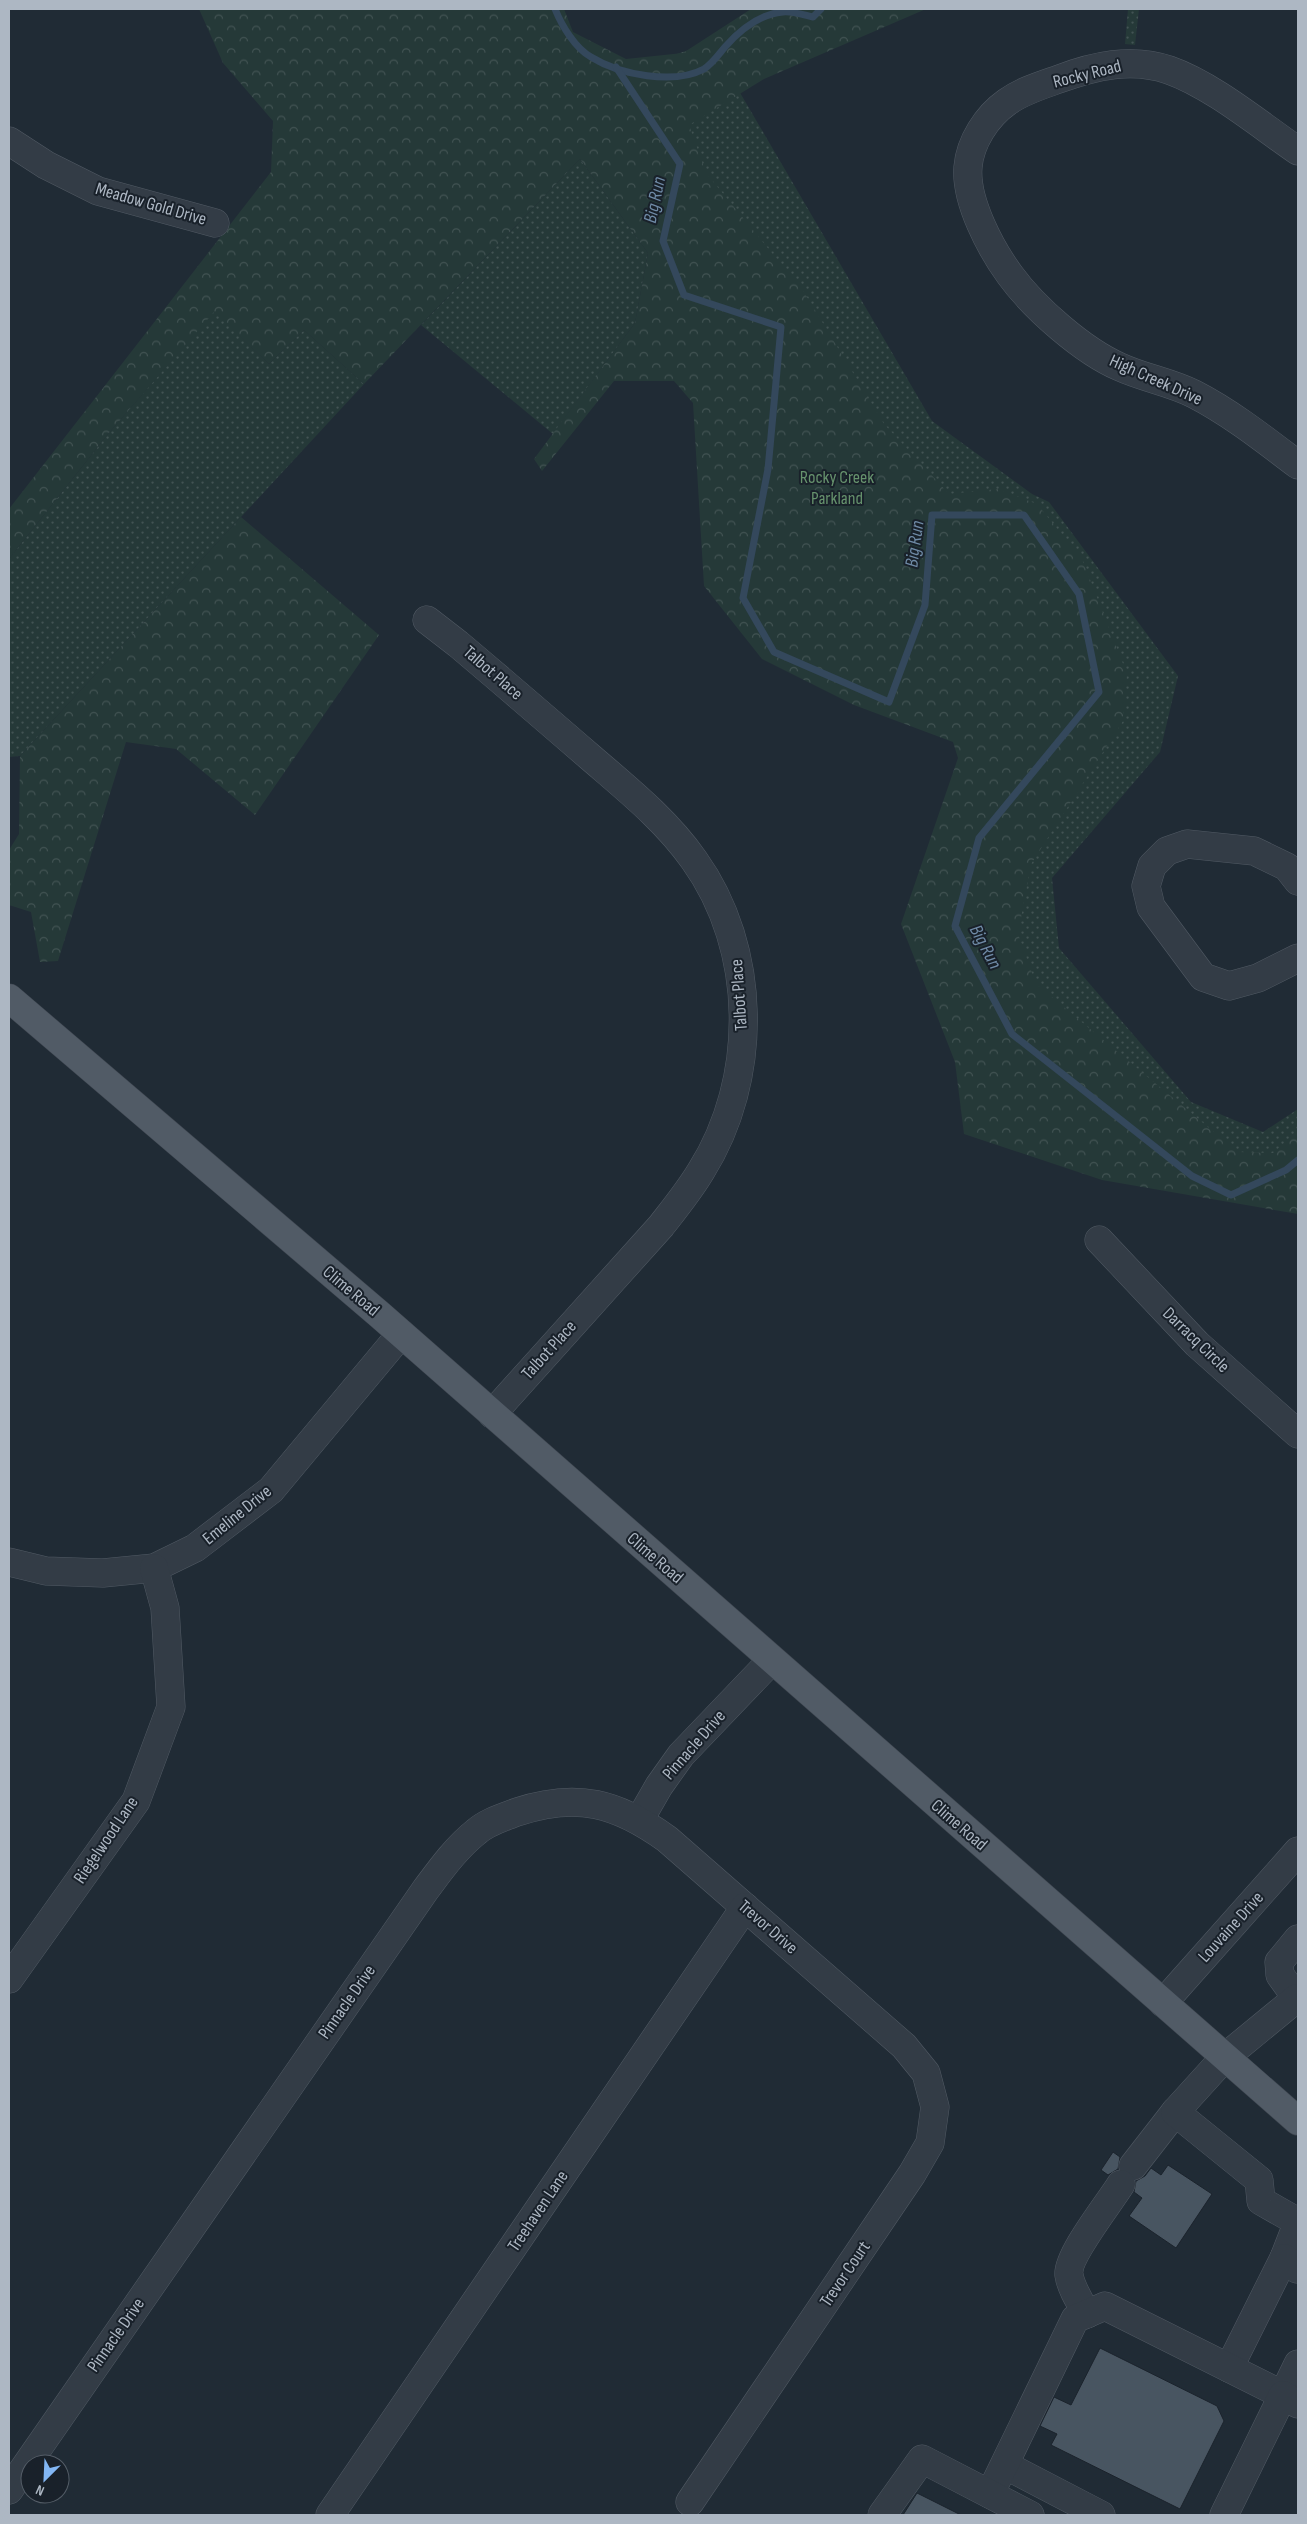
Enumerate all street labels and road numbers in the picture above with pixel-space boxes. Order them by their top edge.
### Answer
street label: Rocky Road [1051,55,1123,93]
street label: Meadow Gold Drive [93,178,209,230]
street label: High Creek Drive [1106,350,1206,410]
street label: Talbot Place [459,641,527,705]
street label: Talbot Place [726,958,752,1032]
street label: Clime Road [318,1261,384,1321]
street label: Darracq Circle [1158,1303,1234,1377]
street label: Talbot Place [517,1316,581,1384]
street label: Emeline Drive [198,1481,276,1549]
street label: Clime Road [623,1528,687,1588]
street label: Pinnacle Drive [658,1706,730,1784]
street label: Riegelwood Lane [69,1792,143,1888]
street label: Clime Road [927,1795,991,1855]
street label: Louvaine Drive [1194,1887,1268,1967]
street label: Trevor Drive [734,1896,802,1958]
street label: Pinnacle Drive [314,1961,380,2043]
street label: Treehaven Lane [503,2167,573,2255]
street label: Trevor Court [815,2237,875,2311]
street label: Pinnacle Drive [83,2294,149,2376]

